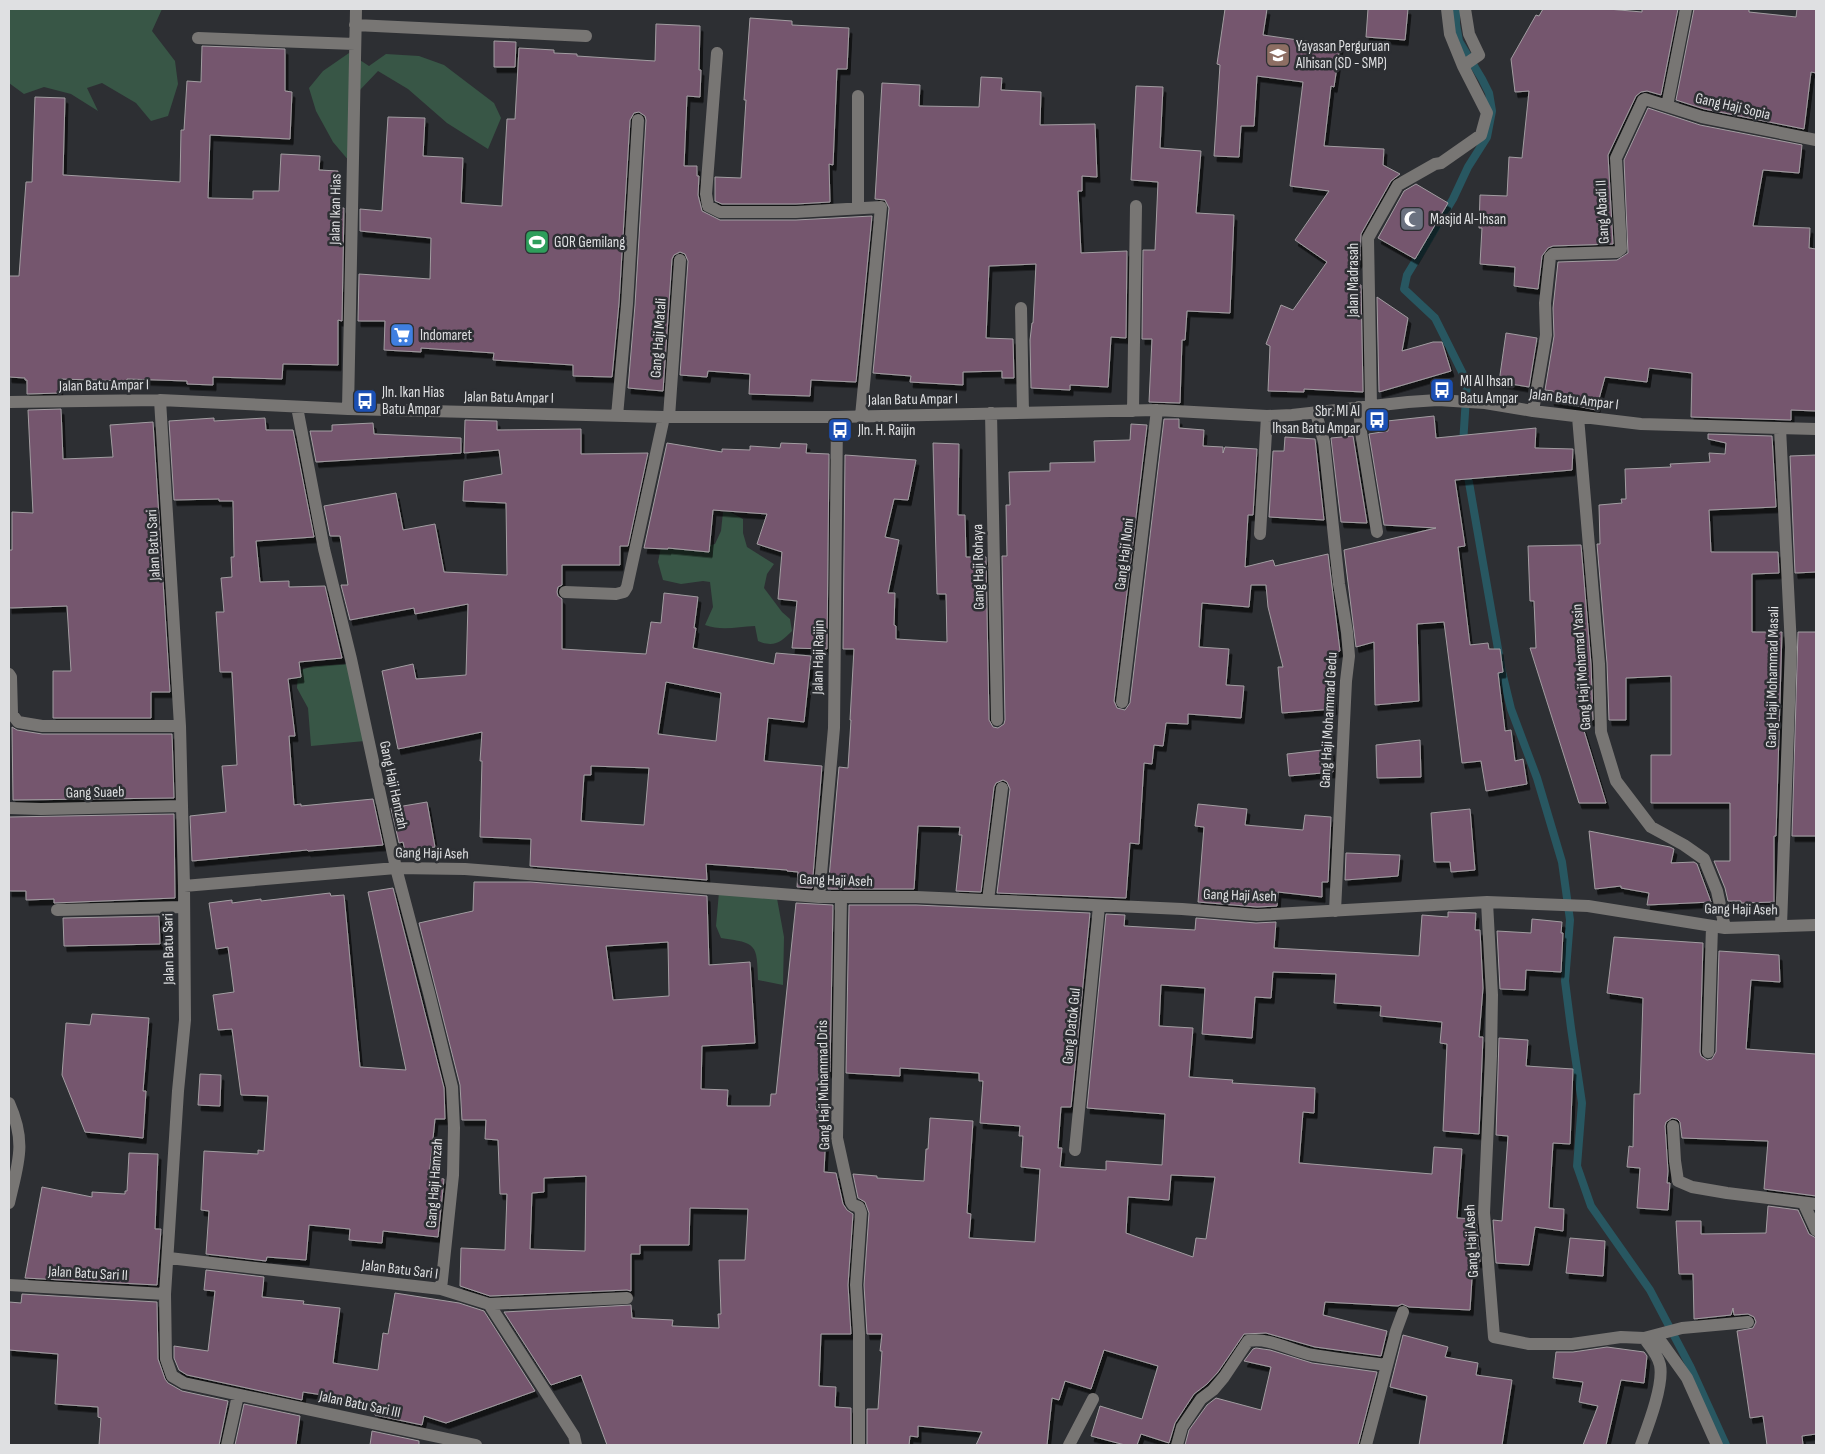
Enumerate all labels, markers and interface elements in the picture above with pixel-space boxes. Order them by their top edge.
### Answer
place label: Yayasan Perguruan Alhisan (SD - SMP) [1295,37,1390,73]
school or university icon: Yayasan Perguruan Alhisan (SD - SMP) [1265,42,1291,68]
street label: Gang Haji Sopia [1693,89,1773,124]
street label: Jalan Ikan Hias [325,173,346,246]
street label: Gang Abadi II [1591,179,1614,244]
mosque icon: Masjid Al-Ihsan [1399,206,1425,232]
place label: Masjid Al-Ihsan [1430,210,1506,229]
sports icon: GOR Gemilang [524,229,550,255]
place label: GOR Gemilang [554,233,625,252]
street label: Jalan Madrasah [1344,243,1363,318]
street label: Gang Haji Matali [646,297,671,379]
supermarket icon: Indomaret [389,322,415,348]
place label: Indomaret [420,326,472,345]
place label: MI Al Ihsan Batu Ampar [1460,372,1519,408]
street label: Jalan Batu Ampar I [58,375,149,396]
bus stop icon: MI Al Ihsan Batu Ampar [1429,377,1455,403]
place label: Jln. Ikan Hias Batu Ampar [381,383,444,419]
street label: Jalan Batu Ampar I [1527,384,1620,414]
street label: Jalan Batu Ampar I [463,387,554,408]
bus stop icon: Jln. Ikan Hias Batu Ampar [352,388,378,414]
street label: Jalan Batu Ampar I [867,389,958,410]
place label: Sbr. MI Al Ihsan Batu Ampar [1272,402,1361,438]
bus stop icon: Sbr. MI Al Ihsan Batu Ampar [1364,407,1390,433]
bus stop icon: Jln. H. Raijin [827,417,853,443]
place label: Jln. H. Raijin [857,421,916,440]
street label: Jalan Batu Sari [142,509,165,582]
street label: Gang Haji Noni [1111,517,1138,591]
street label: Gang Haji Rohaya [968,524,989,610]
street label: Gang Haji Mohamad Yasin [1568,603,1595,731]
street label: Gang Haji Mohammad Masali [1762,606,1783,748]
street label: Jalan Haji Raijin [808,620,829,696]
street label: Gang Haji Mohammad Gedu [1315,651,1342,789]
street label: Gang Haji Hamzah [375,739,412,831]
street label: Gang Suaeb [65,782,125,803]
street label: Gang Haji Aseh [395,843,469,864]
street label: Gang Haji Aseh [799,870,873,891]
street label: Gang Haji Aseh [1203,885,1277,906]
street label: Gang Haji Aseh [1704,899,1778,920]
street label: Jalan Batu Sari [158,913,179,986]
street label: Gang Datok Gul [1058,987,1085,1065]
street label: Gang Haji Muhammad Dris [813,1020,834,1150]
street label: Gang Haji Hamzah [422,1138,447,1229]
street label: Gang Haji Aseh [1460,1204,1483,1278]
street label: Jalan Batu Sari I [360,1255,439,1284]
street label: Jalan Batu Sari II [47,1262,128,1285]
street label: Jalan Batu Sari III [316,1386,402,1422]

